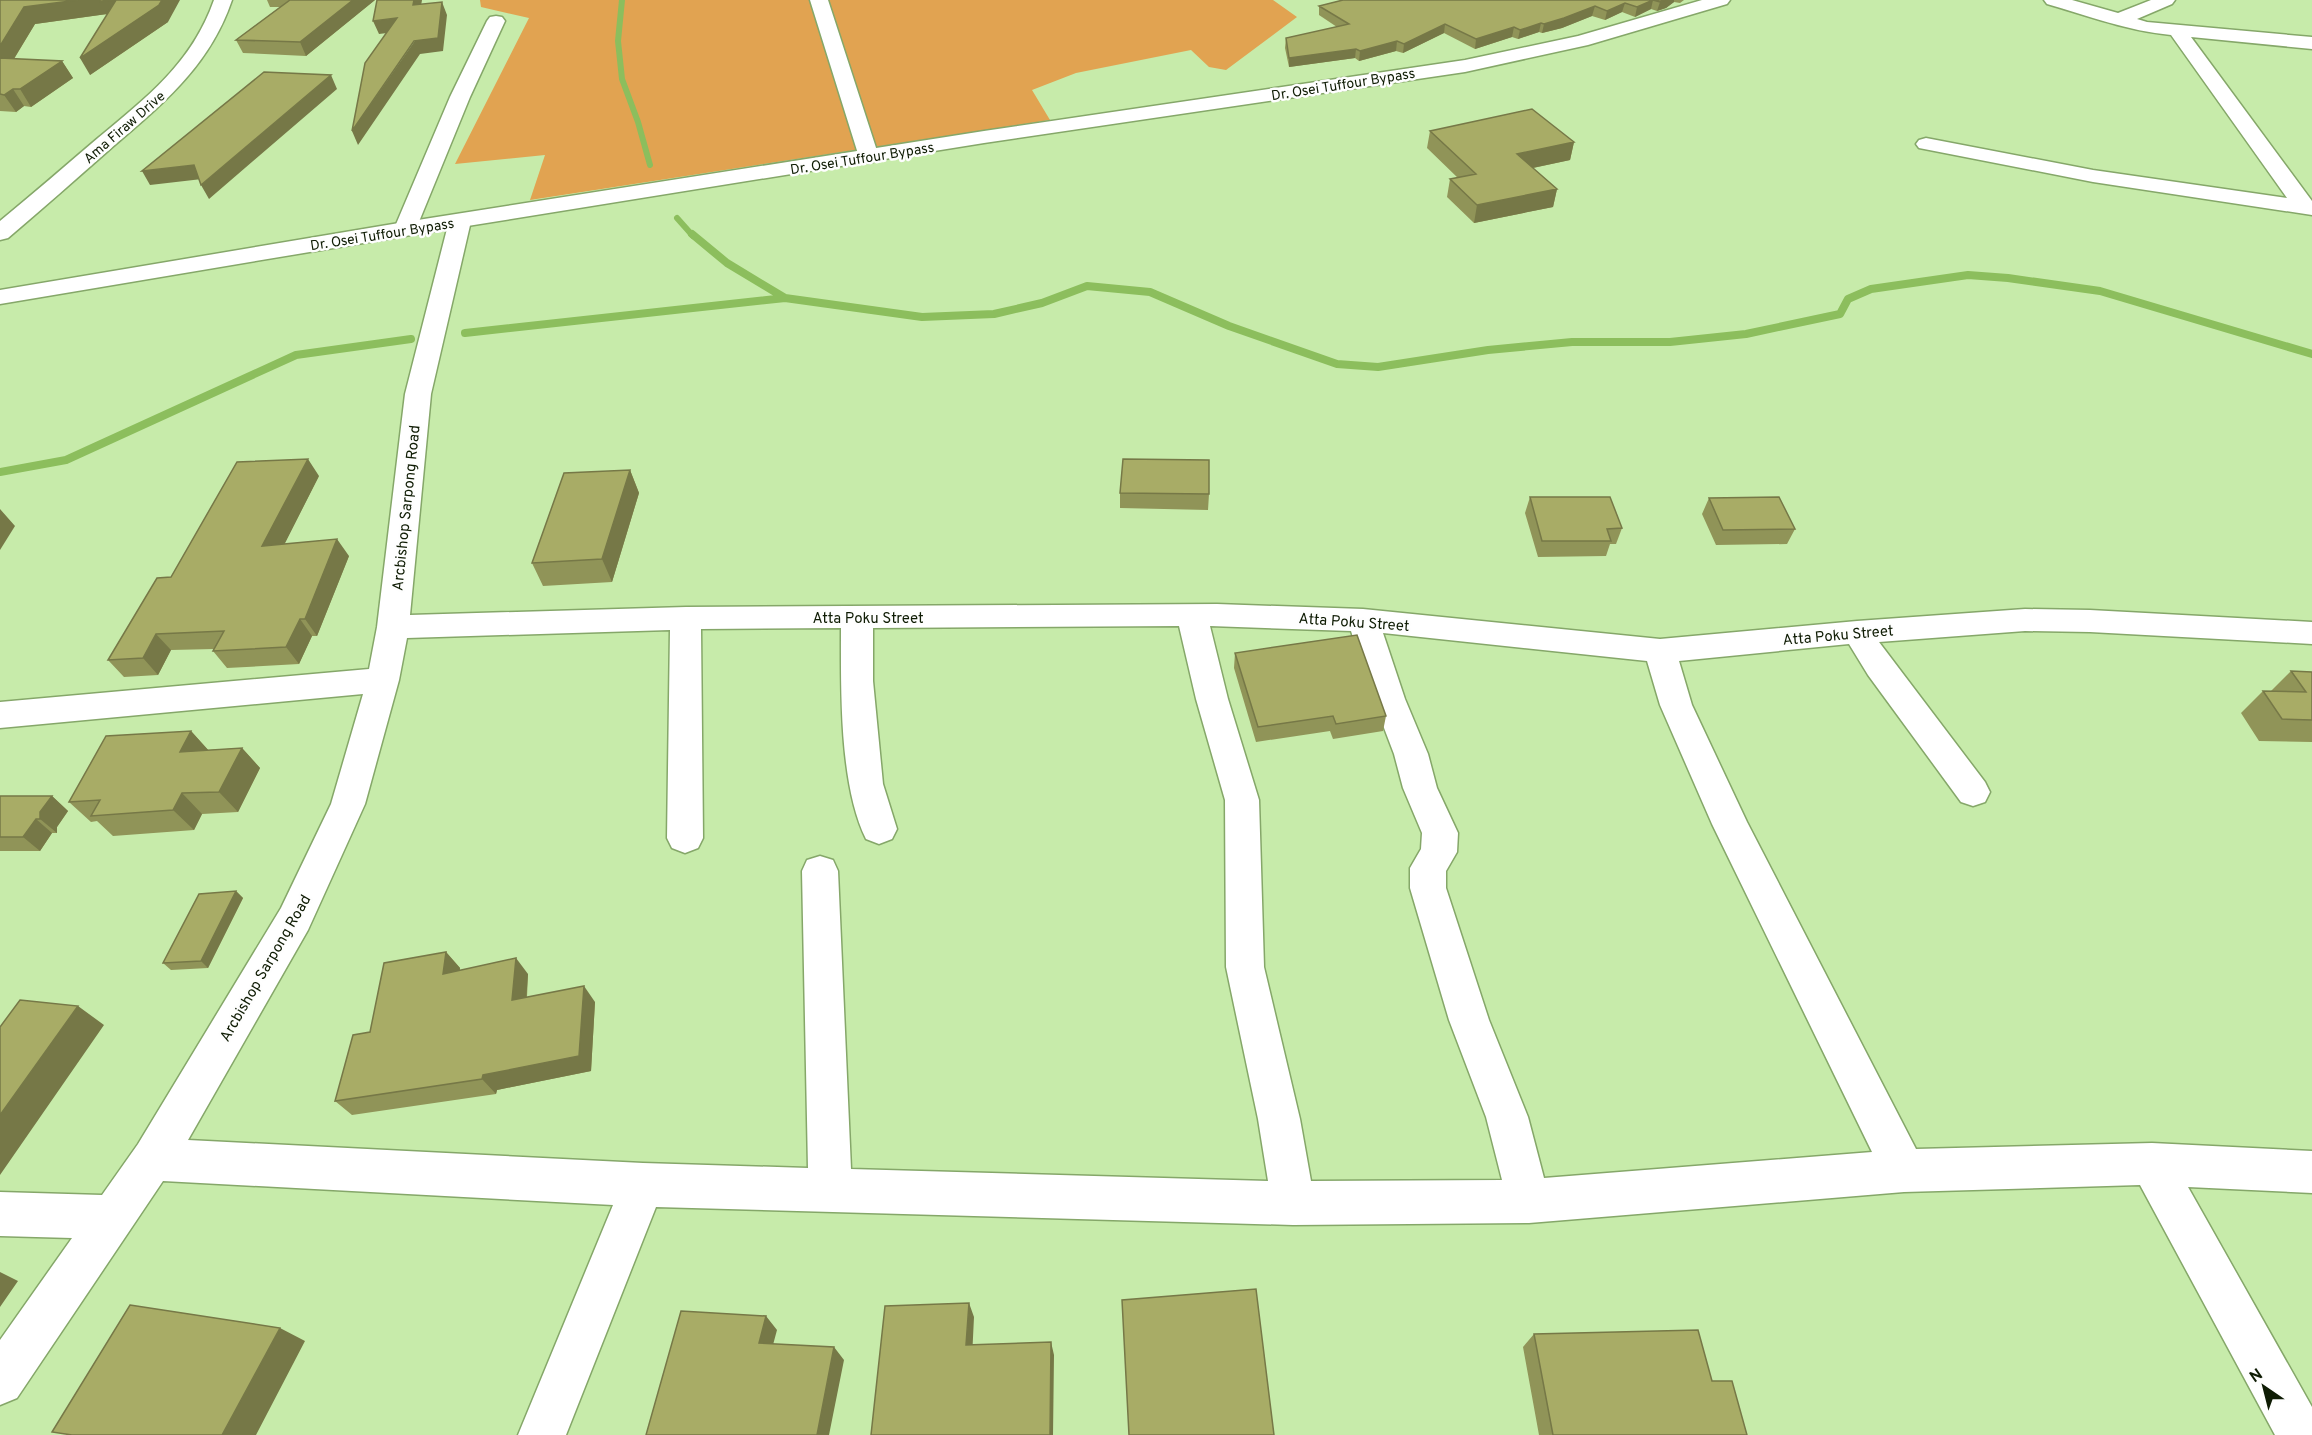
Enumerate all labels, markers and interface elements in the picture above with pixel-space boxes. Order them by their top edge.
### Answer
street label: Dr. Osei Tuffour Bypass [1270,66,1416,105]
street label: Ama Firaw Drive [81,88,169,168]
street label: Dr. Osei Tuffour Bypass [789,140,935,179]
street label: Dr. Osei Tuffour Bypass [309,216,455,255]
street label: Arcbishop Sarpong Road [389,424,426,592]
street label: Atta Poku Street [812,610,924,629]
street label: Atta Poku Street [1298,610,1410,637]
street label: Atta Poku Street [1782,622,1894,651]
street label: Arcbishop Sarpong Road [216,892,316,1046]
north arrow [2234,1357,2294,1417]
text: N [2246,1365,2267,1388]

